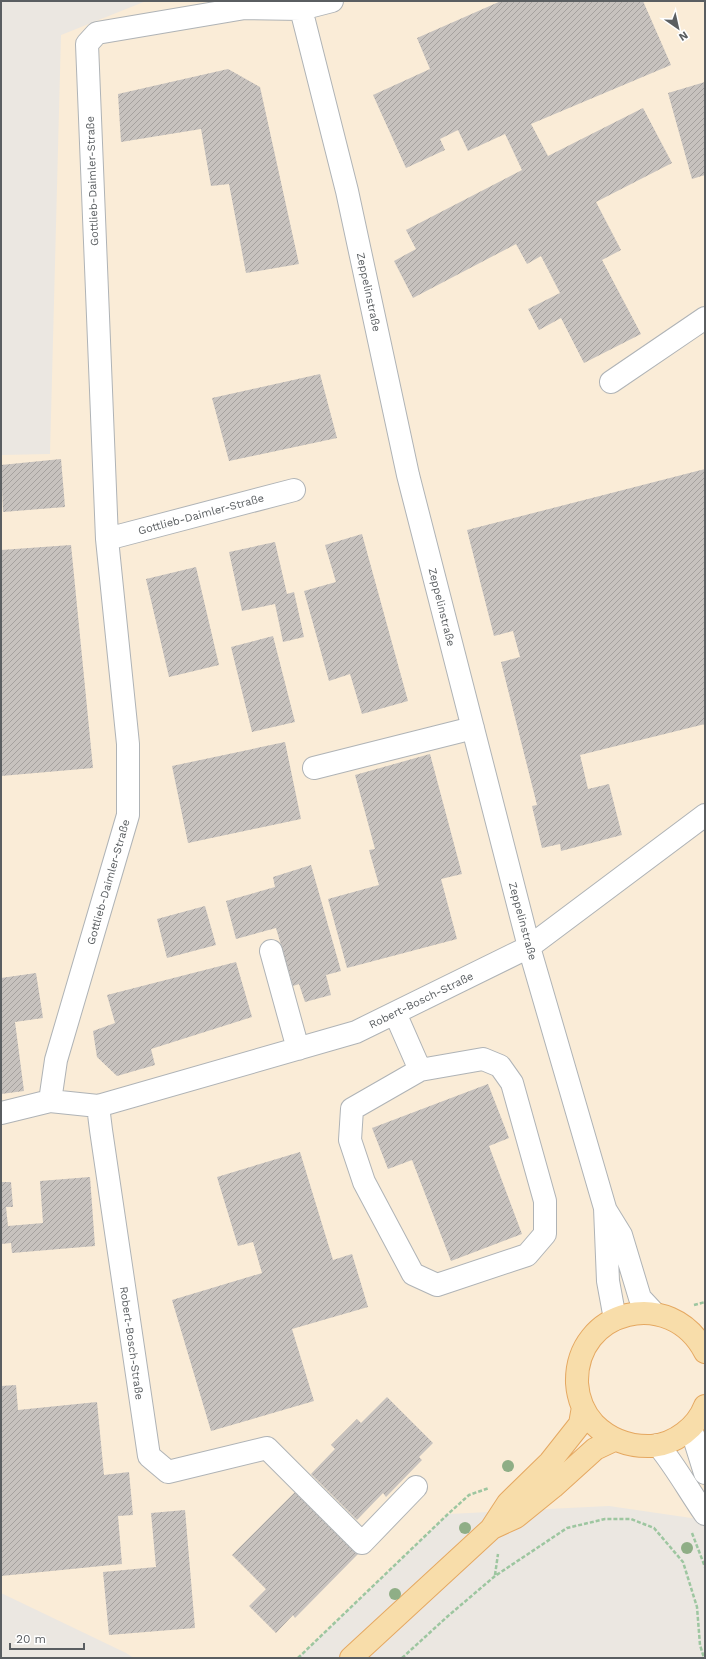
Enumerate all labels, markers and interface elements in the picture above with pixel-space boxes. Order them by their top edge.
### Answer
north arrow [658,8,698,48]
text: N [676,28,690,44]
street label: Gottlieb-Daimler-Straße [84,116,101,246]
street label: Zeppelinstraße [354,251,383,333]
street label: Gottlieb-Daimler-Straße [137,491,265,538]
street label: Zeppelinstraße [425,567,458,648]
street label: Gottlieb-Daimler-Straße [84,818,133,946]
street label: Zeppelinstraße [506,881,539,962]
street label: Robert-Bosch-Straße [367,970,476,1031]
street label: Robert-Bosch-Straße [117,1285,146,1401]
scale bar [10,1625,84,1651]
text: 20 m [16,1632,46,1646]

